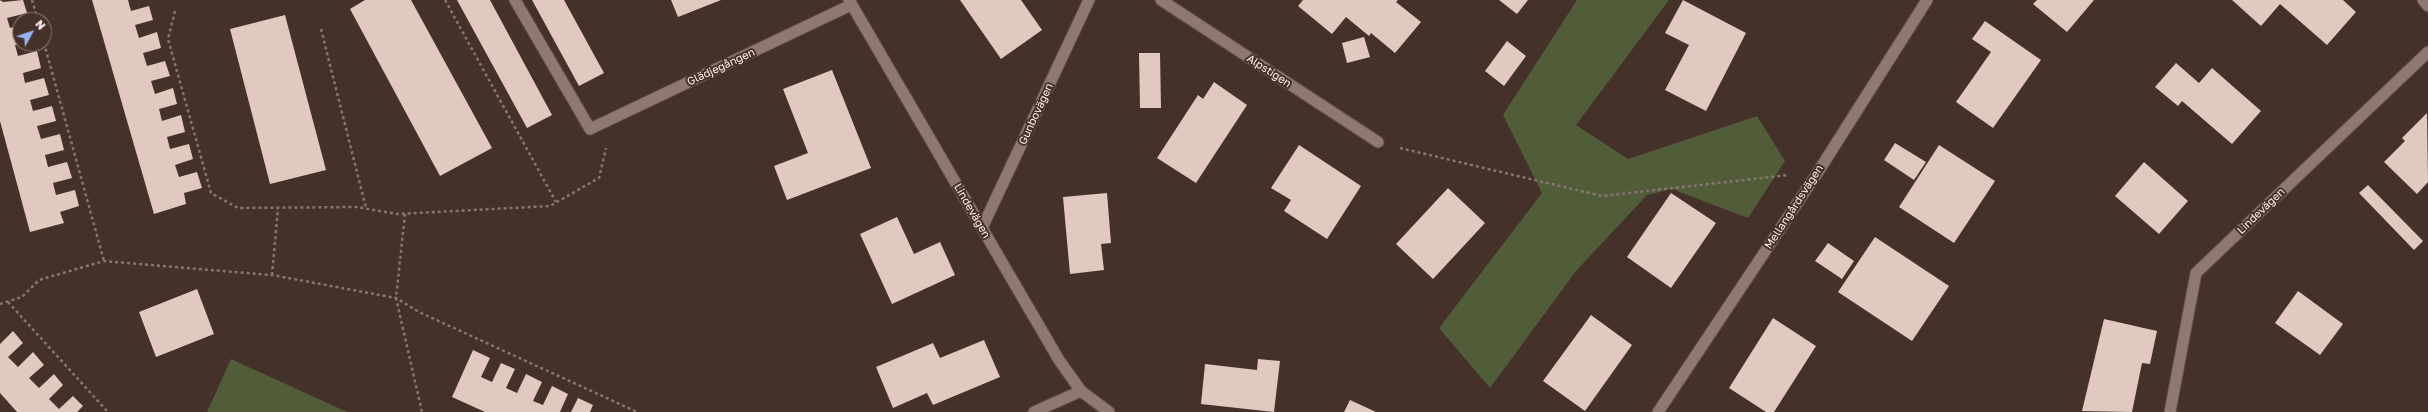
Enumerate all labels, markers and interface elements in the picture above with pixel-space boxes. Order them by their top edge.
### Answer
north arrow [12,12,52,52]
text: N [33,17,48,32]
street label: Glädjegången [685,46,757,88]
street label: Alpstigen [1244,52,1294,90]
street label: Gunbovägen [1016,81,1056,147]
street label: Mellangårdsvägen [1762,162,1826,252]
street label: Lindevägen [951,181,993,241]
street label: Lindevägen [2234,185,2288,237]

